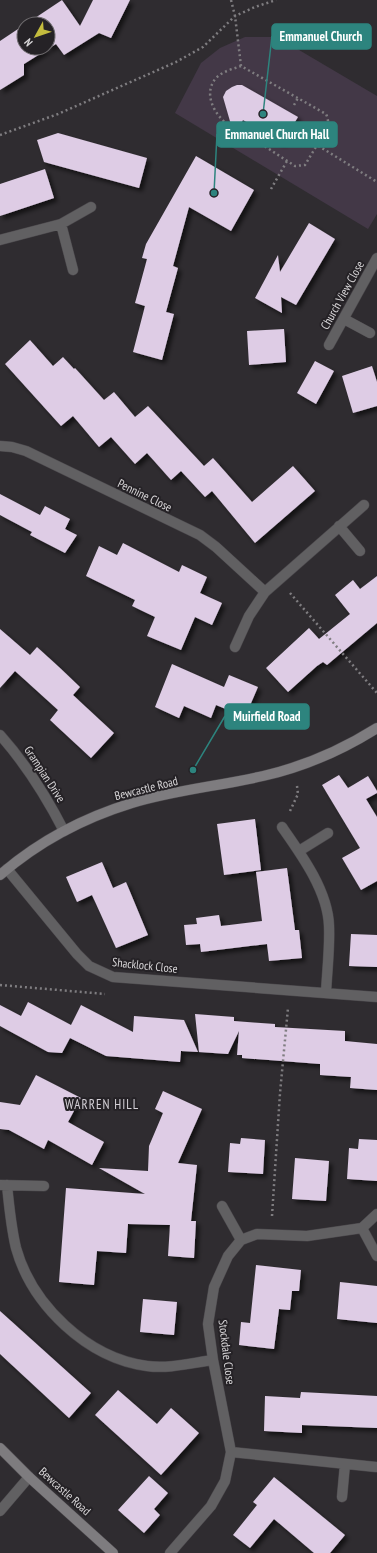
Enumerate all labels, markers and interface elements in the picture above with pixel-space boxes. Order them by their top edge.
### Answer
north arrow [16,16,56,56]
callout: Emmanuel Church [272,24,371,49]
text: Emmanuel Church [280,28,363,45]
text: N [21,36,36,49]
callout: Emmanuel Church Hall [217,122,337,147]
text: Emmanuel Church Hall [225,126,330,143]
street label: Church View Close [317,258,367,332]
street label: Pennine Close [115,475,175,515]
callout: Muirfield Road [225,704,309,729]
text: Muirfield Road [233,708,301,725]
street label: Grampian Drive [21,743,69,805]
street label: Bewcastle Road [113,773,179,803]
street label: Shacklock Close [111,954,179,976]
district label: WARREN HILL [65,1096,139,1113]
street label: Stockdale Close [216,1319,238,1385]
street label: Bewcastle Road [36,1464,94,1518]

